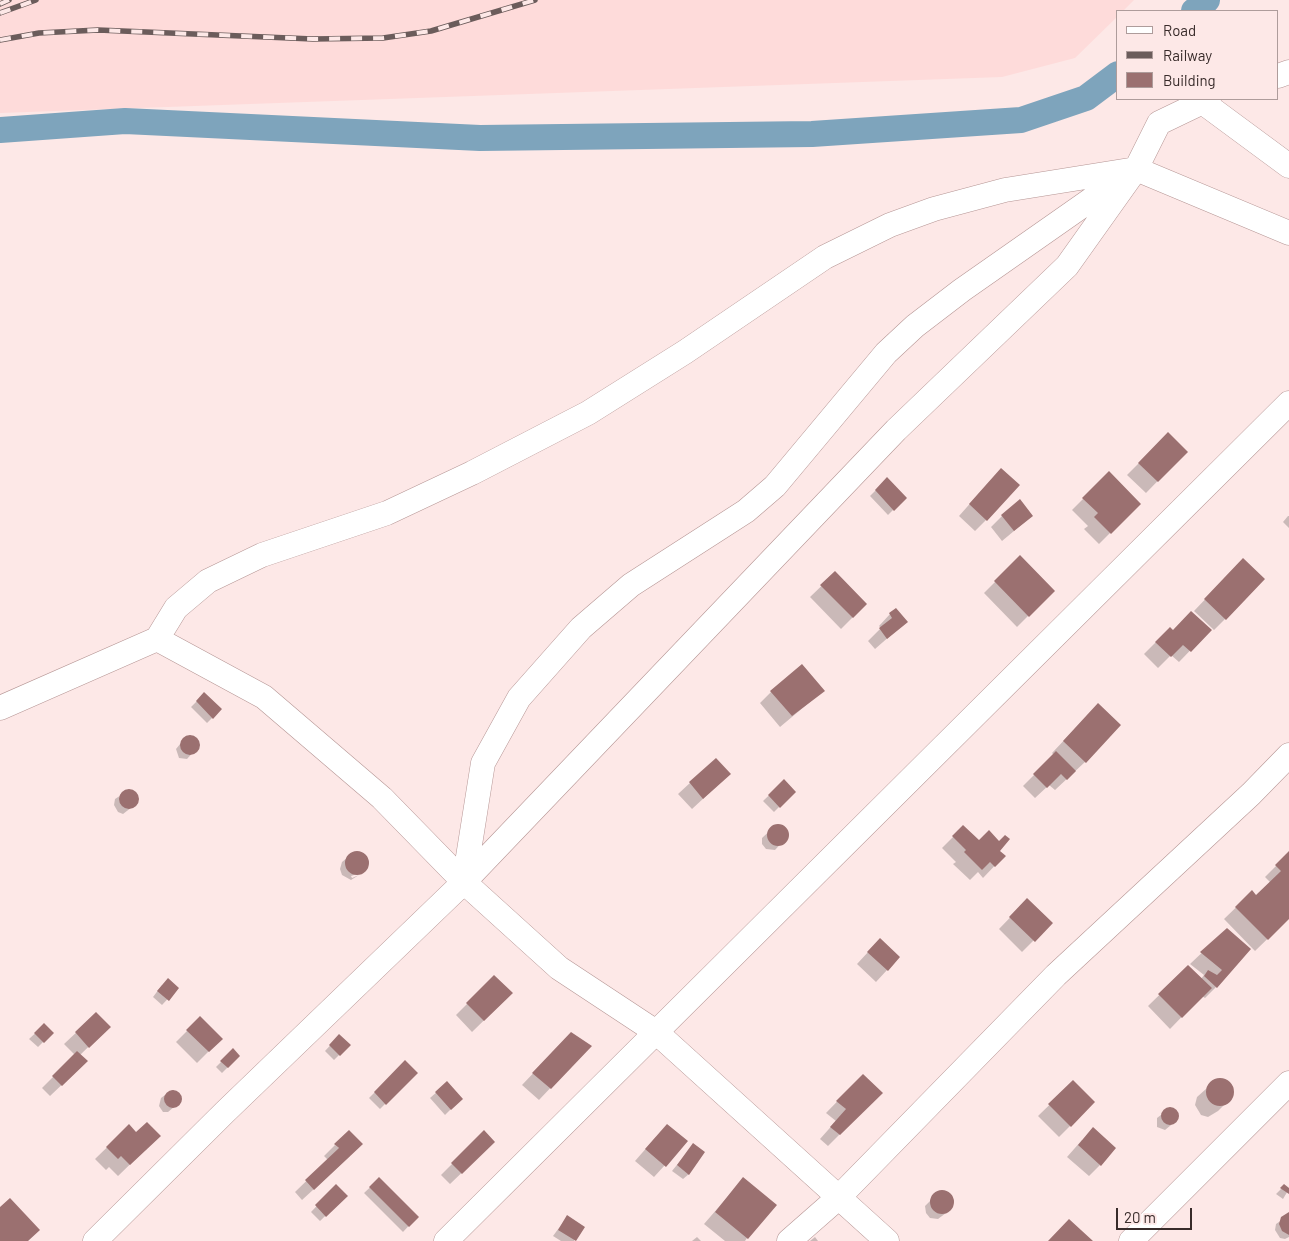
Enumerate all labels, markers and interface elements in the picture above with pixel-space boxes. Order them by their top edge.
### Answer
legend [1116,10,1279,100]
text: Road [1163,21,1196,39]
text: Railway [1163,46,1212,64]
text: Building [1163,71,1216,89]
scale bar [1119,1198,1195,1230]
text: 20 m [1124,1208,1156,1226]

